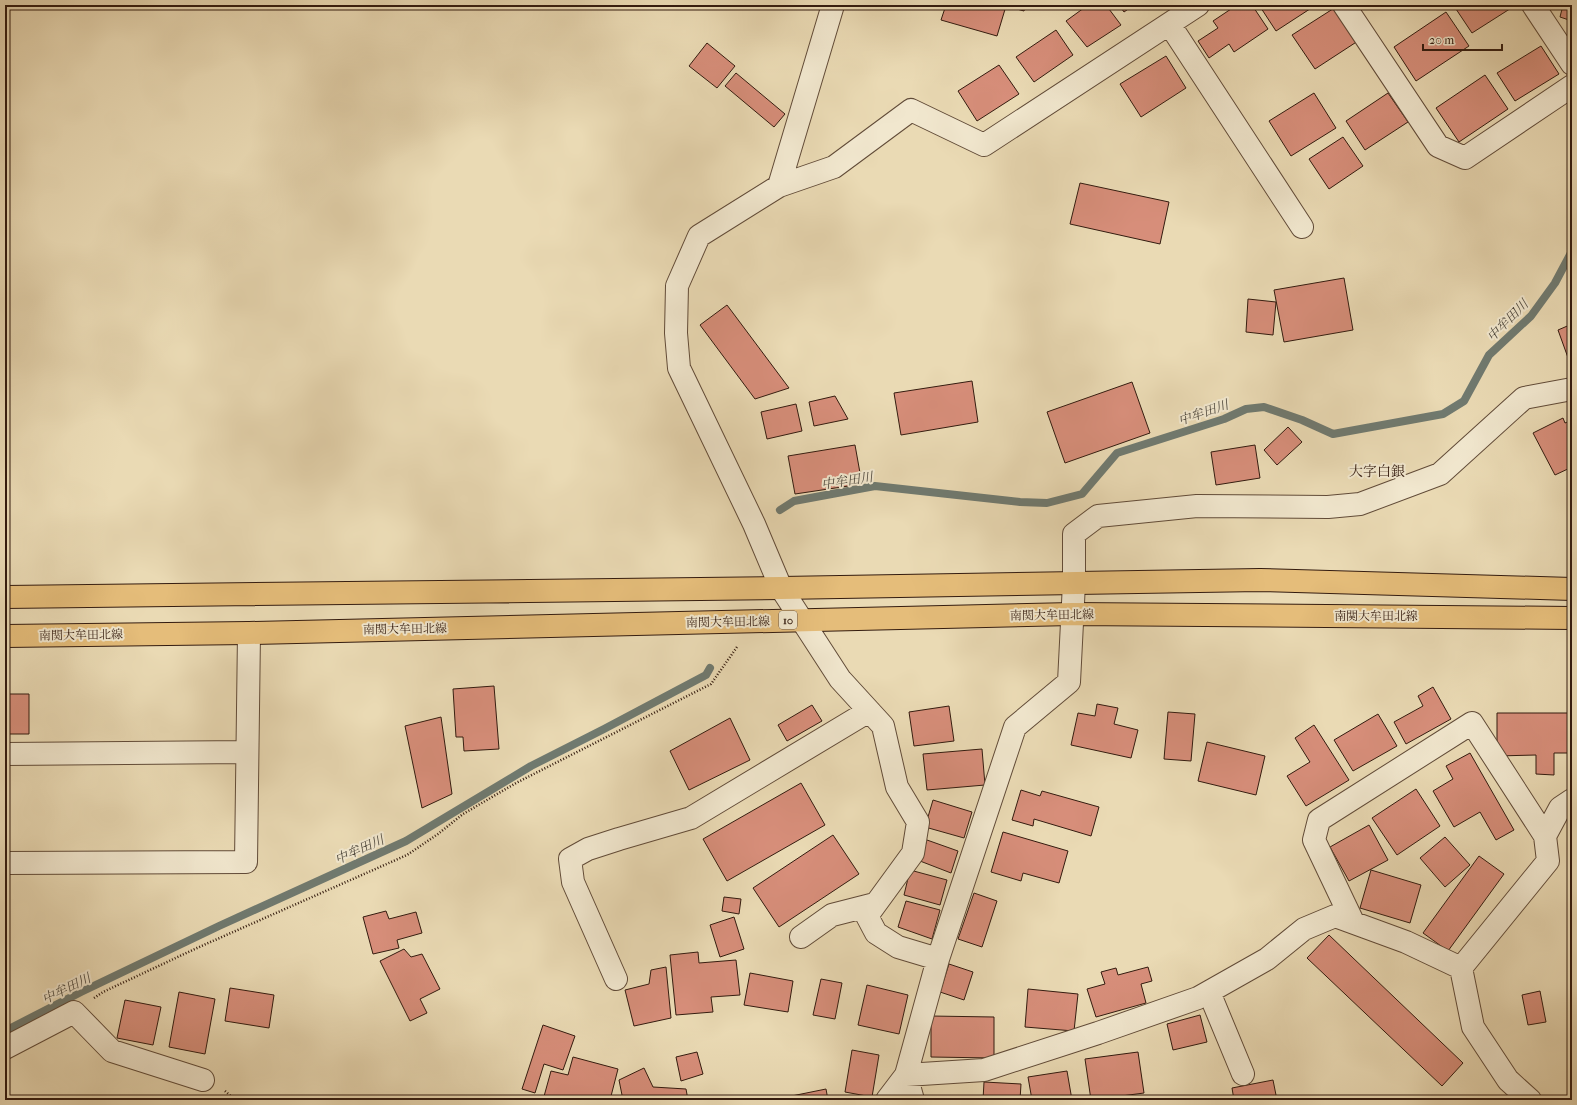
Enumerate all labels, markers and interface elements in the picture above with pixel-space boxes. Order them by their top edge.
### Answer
scale bar [1423,26,1502,52]
text: 20 m [1429,33,1454,47]
water label: 中牟田川 [1484,295,1532,344]
water label: 中牟田川 [1176,396,1232,428]
district label: 大字白銀 [1349,463,1405,480]
water label: 中牟田川 [820,469,876,492]
street label: 南関大牟田北線 [1010,607,1094,623]
street label: 南関大牟田北線 [1334,609,1418,623]
road number: 10 [779,611,797,629]
street label: 南関大牟田北線 [686,614,770,630]
street label: 南関大牟田北線 [363,621,447,637]
street label: 南関大牟田北線 [39,627,123,643]
water label: 中牟田川 [332,831,388,867]
water label: 中牟田川 [40,969,95,1007]

